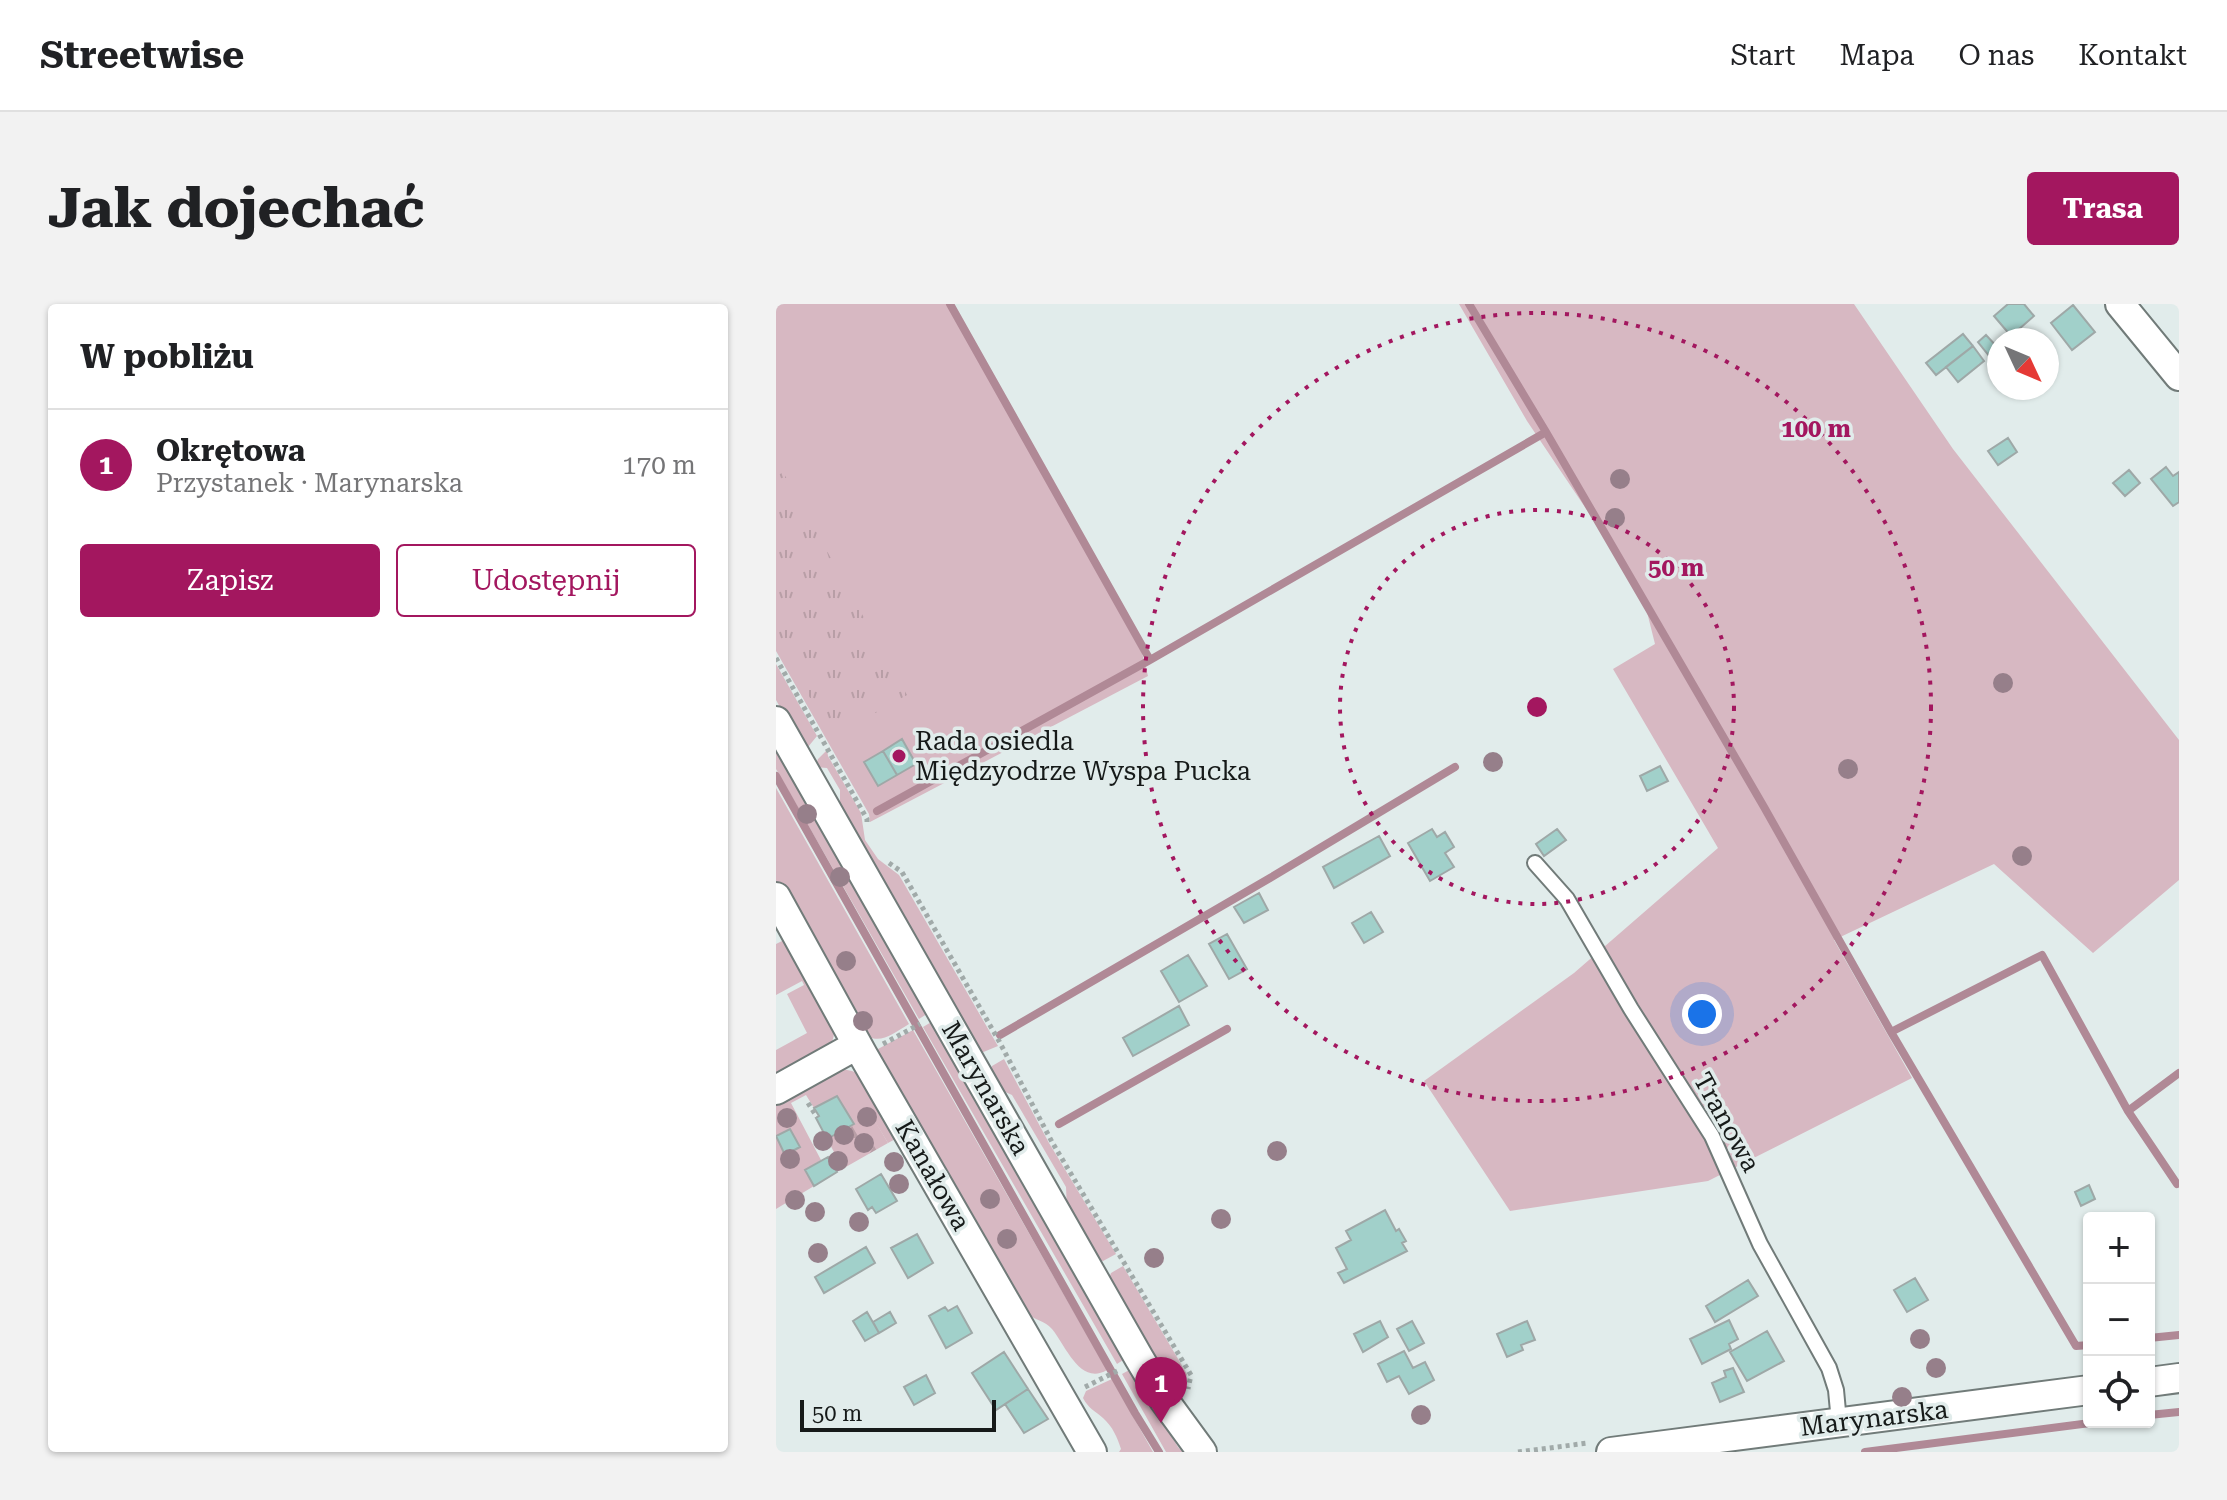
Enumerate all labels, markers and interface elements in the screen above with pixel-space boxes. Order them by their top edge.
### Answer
text: Streetwise [40,33,244,77]
text: Start [1730,39,1796,72]
text: Mapa [1840,39,1914,72]
text: O nas [1958,39,2034,72]
text: Kontakt [2078,39,2187,72]
button: Trasa [2027,172,2179,245]
text: Jak dojechać [48,175,425,241]
north arrow [1987,328,2059,400]
text: W pobliżu [80,336,254,376]
text: 100 m [1781,415,1851,443]
text: Okrętowa [156,433,305,468]
text: 1 [99,450,113,480]
text: 170 m [622,450,696,480]
text: Przystanek · Marynarska [156,468,463,498]
button: Zapisz [80,544,380,617]
button: Udostępnij [396,544,696,617]
text: 50 m [1648,554,1704,582]
centre of rings [1523,693,1551,721]
place label: Rada osiedla Międzyodrze Wyspa Pucka [915,726,1251,786]
marker: Rada osiedla Międzyodrze Wyspa Pucka [890,747,908,765]
your location [1682,994,1722,1034]
street label: Marynarska [936,1016,1036,1160]
street label: Tranowa [1687,1067,1767,1177]
street label: Kanałowa [889,1115,977,1235]
map controls [2083,1212,2155,1428]
button: + [2083,1212,2155,1284]
button: − [2083,1284,2155,1356]
button: locate [2083,1356,2155,1428]
pin: 1 [1135,1357,1187,1423]
street label: Marynarska [1798,1394,1950,1442]
scale bar [800,1396,996,1432]
text: 50 m [812,1401,862,1426]

